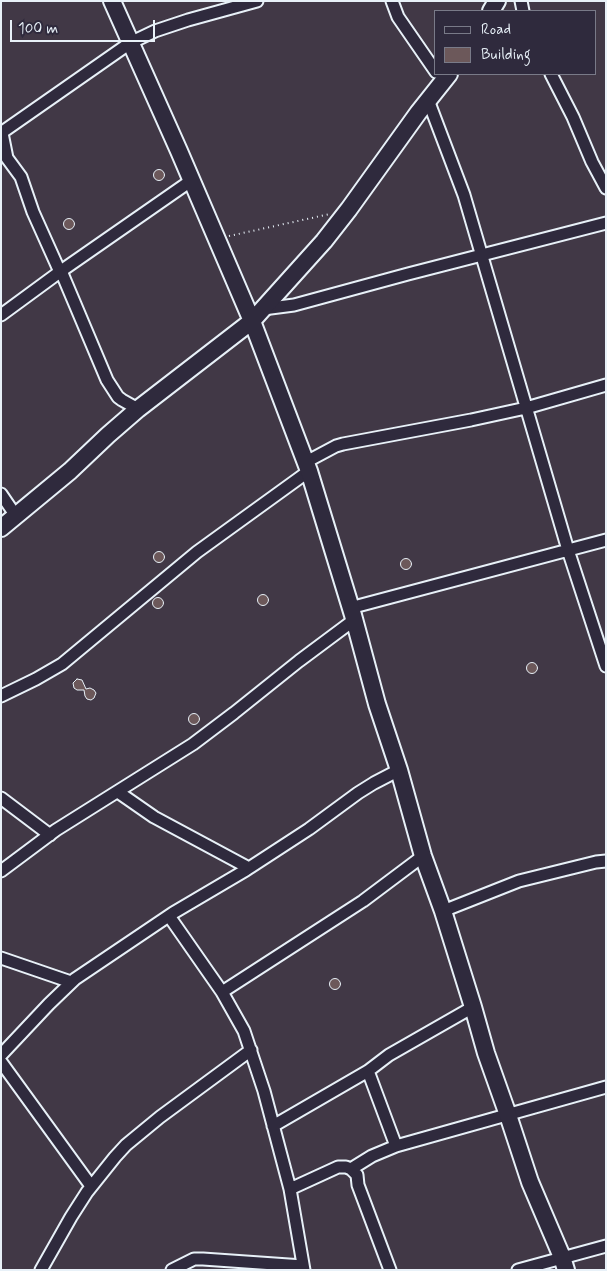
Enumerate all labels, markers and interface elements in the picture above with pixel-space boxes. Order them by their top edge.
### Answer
scale bar [12,10,158,42]
legend [434,10,597,75]
text: 100 m [18,19,58,39]
text: Road [481,20,511,40]
text: Building [481,45,531,65]

